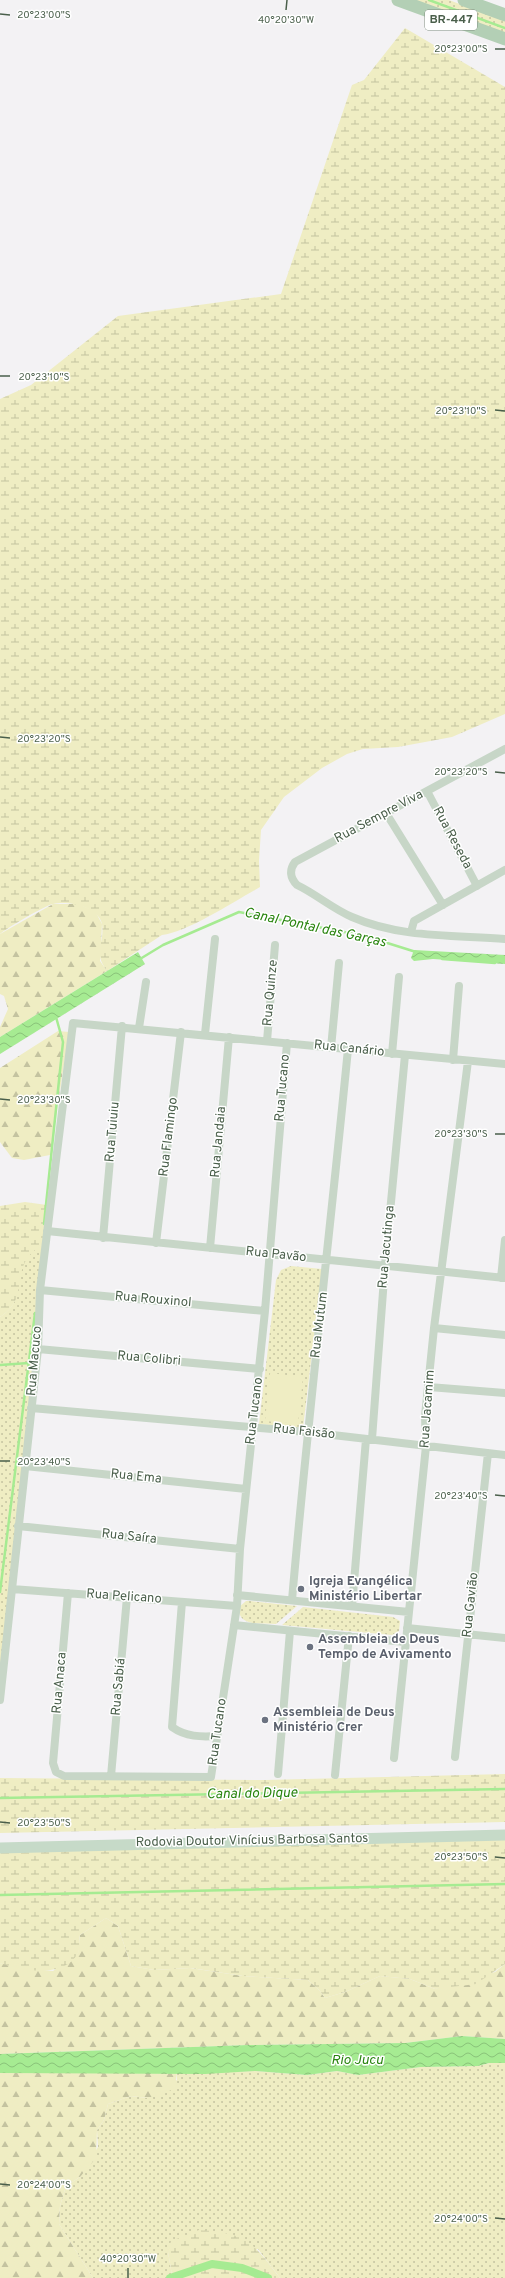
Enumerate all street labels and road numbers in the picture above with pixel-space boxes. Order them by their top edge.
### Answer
road number: BR-447 [425,10,477,30]
street label: Rua Sempre Viva [332,787,426,847]
street label: Rua Reseda [429,804,475,872]
street label: Rua Quinze [260,959,282,1027]
street label: Rua Canário [313,1037,385,1061]
street label: Rua Tucano [272,1054,294,1122]
street label: Rua Flamingo [156,1096,182,1178]
street label: Rua Tuiuiu [102,1101,124,1163]
street label: Rua Jandaia [208,1106,230,1178]
street label: Rua Jacutinga [375,1205,399,1289]
street label: Rua Pavão [245,1244,307,1266]
street label: Rua Rouxinol [114,1289,192,1311]
street label: Rua Mutum [308,1291,332,1359]
street label: Rua Macuco [24,1325,46,1397]
street label: Rua Colibri [117,1348,181,1370]
street label: Rua Jacamim [417,1369,439,1449]
street label: Rua Tucano [243,1376,267,1446]
street label: Rua Faisão [272,1421,336,1443]
street label: Rua Ema [110,1466,162,1488]
street label: Rua Saíra [101,1526,157,1548]
street label: Rua Gavião [460,1572,482,1638]
street label: Rua Pelicano [86,1586,162,1608]
street label: Rua Anaca [49,1652,71,1714]
street label: Rua Sabiá [109,1657,130,1717]
street label: Rua Tucano [205,1697,231,1767]
street label: Rodovia Doutor Vinícius Barbosa Santos [136,1831,368,1851]

